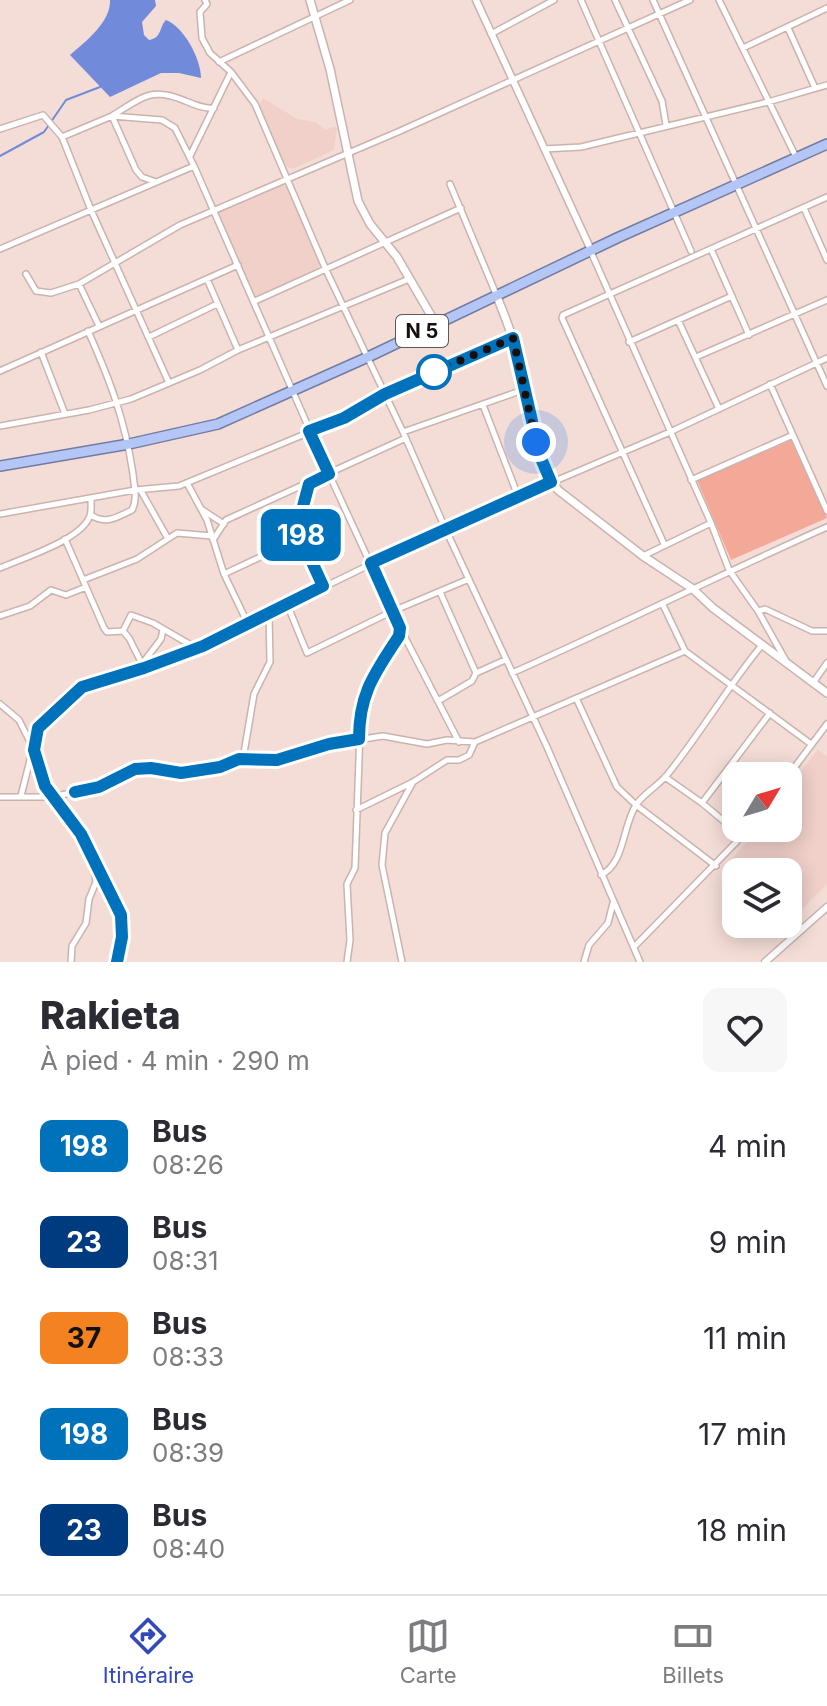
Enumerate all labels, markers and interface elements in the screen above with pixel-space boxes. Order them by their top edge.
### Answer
road number: N 5 [396,315,448,347]
unlabelled marker [417,355,451,389]
your location [516,422,556,462]
line badge: 198 [255,509,347,561]
text: 198 [277,518,325,552]
north arrow [722,762,802,842]
map controls [722,762,802,938]
button: layers [722,858,802,938]
button: heart [703,988,787,1072]
text: Rakieta [40,992,181,1038]
text: À pied · 4 min · 290 m [40,1045,310,1076]
text: Bus [152,1113,207,1149]
text: 4 min [708,1128,787,1164]
text: 198 [60,1129,108,1163]
text: 08:26 [152,1149,224,1180]
text: Bus [152,1209,207,1245]
text: 9 min [709,1224,787,1260]
text: 23 [66,1225,102,1259]
text: 08:31 [152,1245,219,1276]
text: Bus [152,1305,207,1341]
text: 11 min [703,1320,787,1356]
text: 37 [67,1321,101,1355]
text: 08:33 [152,1341,224,1372]
text: Bus [152,1401,207,1437]
text: 17 min [698,1416,787,1452]
text: 198 [60,1417,108,1451]
text: 08:39 [152,1437,224,1468]
text: Bus [152,1497,207,1533]
text: 18 min [697,1512,787,1548]
text: 23 [66,1513,102,1547]
text: 08:40 [152,1533,225,1564]
tab: Itinéraire [103,1614,194,1688]
tab: Carte [400,1614,457,1688]
tab: Billets [662,1614,724,1688]

